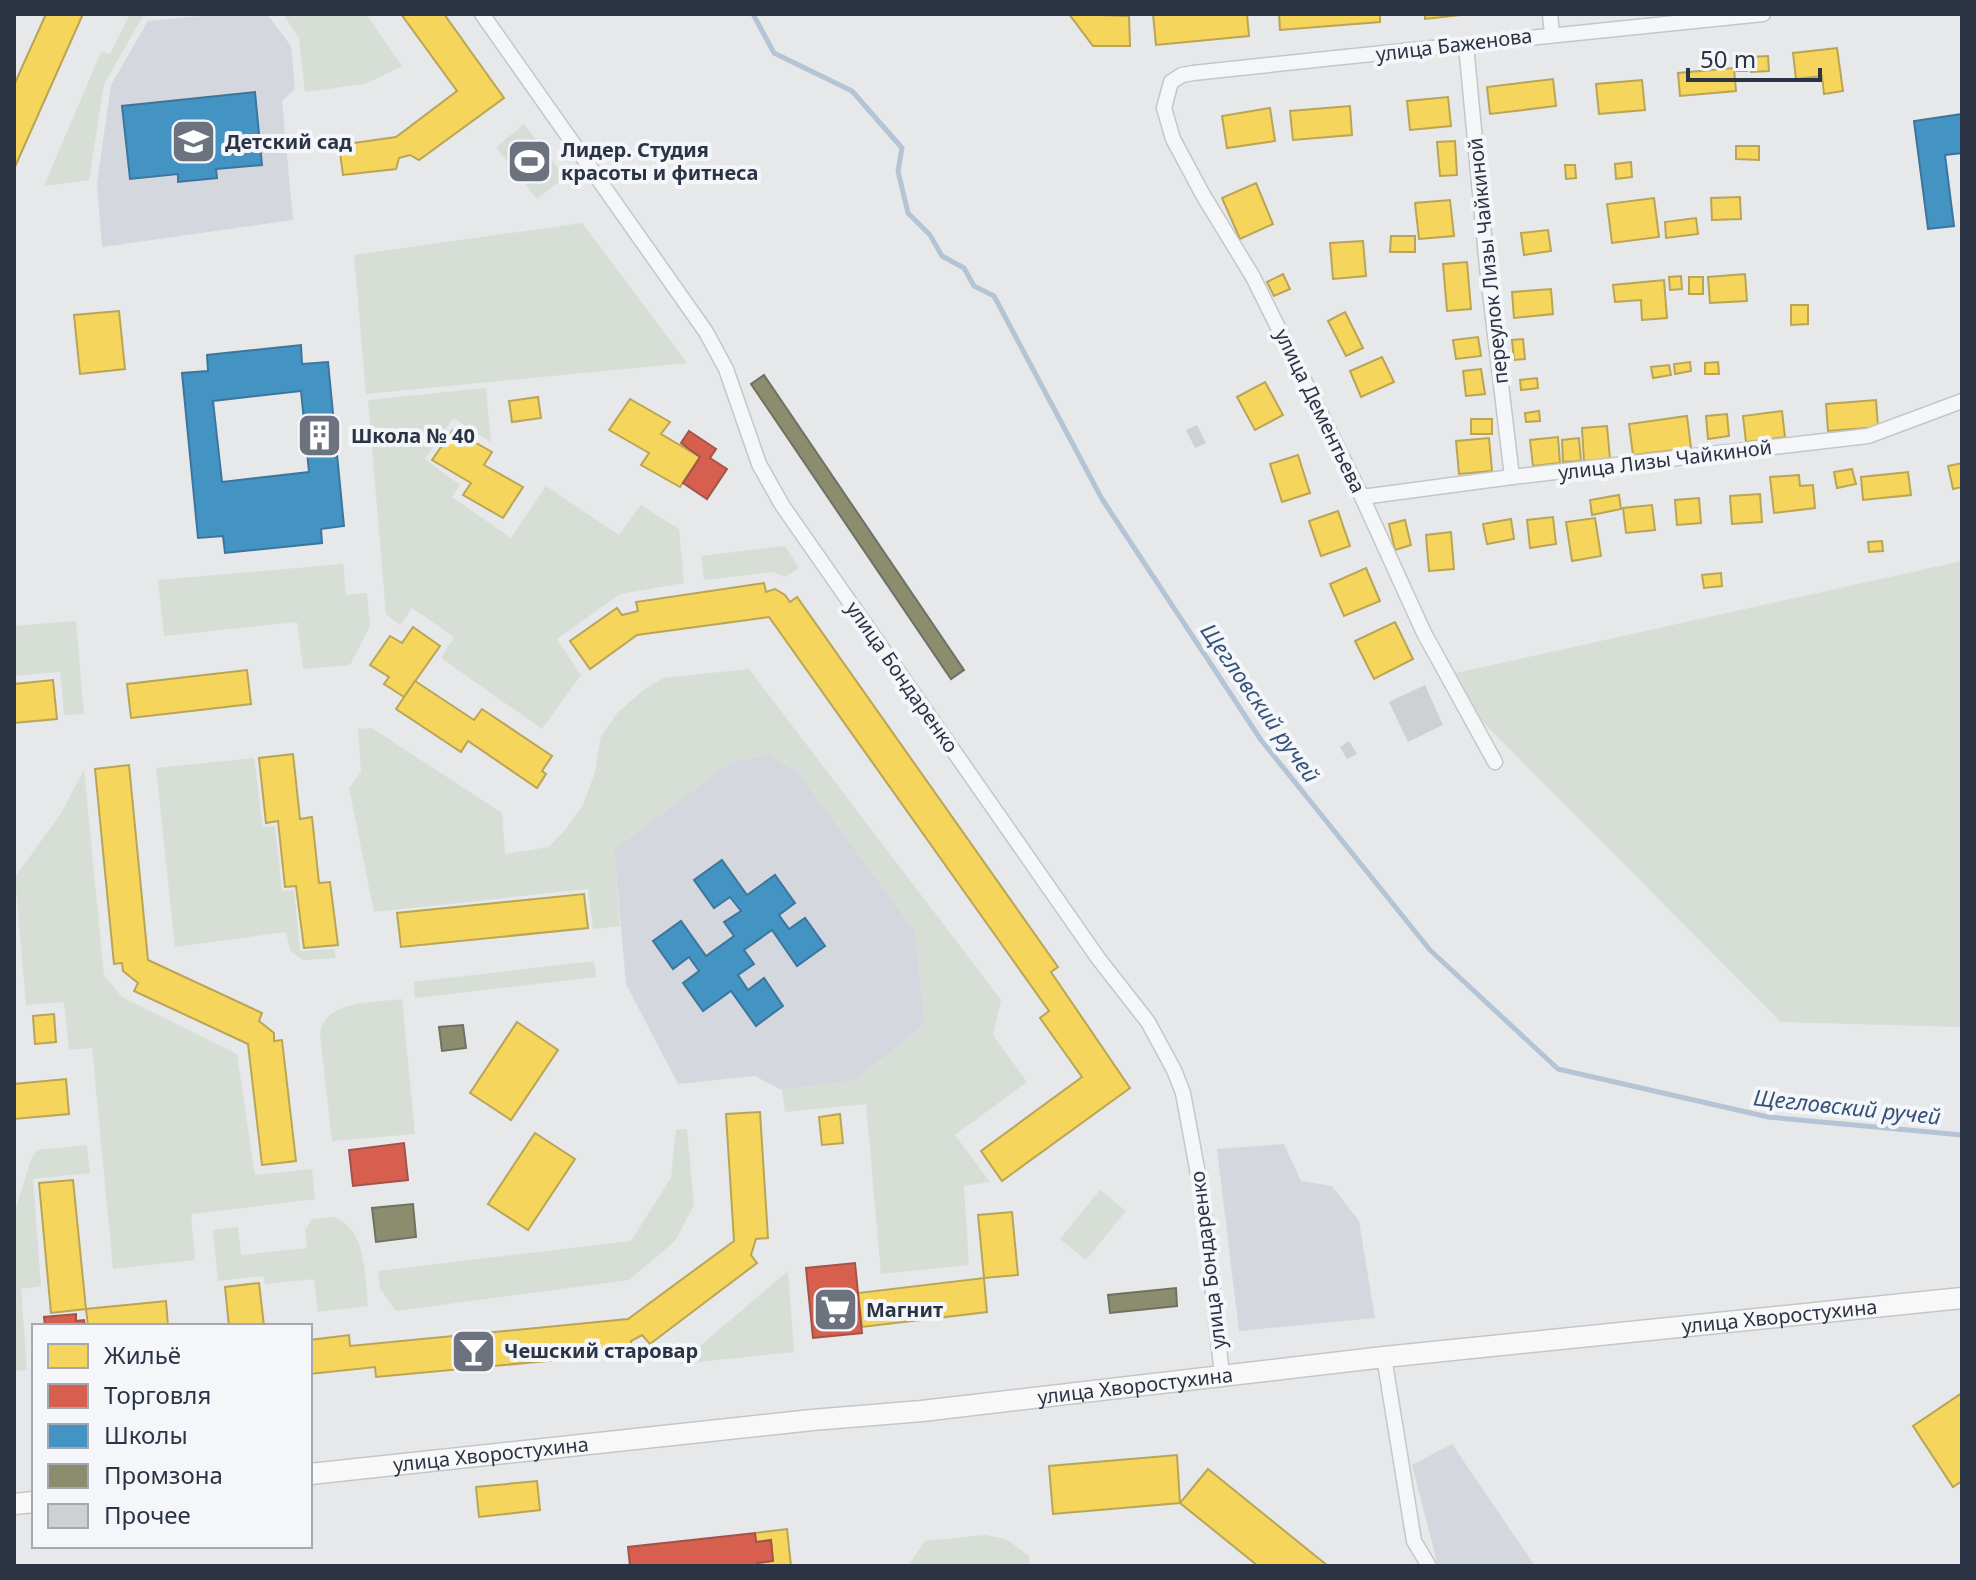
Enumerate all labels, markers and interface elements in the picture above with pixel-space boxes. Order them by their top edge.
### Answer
street label: улица Баженова [1374,22,1534,67]
scale bar [1688,32,1820,82]
text: 50 m [1700,42,1756,75]
school or university icon: Детский сад [170,118,218,166]
place label: Детский сад [225,128,352,155]
place label: Лидер. Студия красоты и фитнеса [561,136,758,186]
street label: переулок Лизы Чайкиной [1461,137,1514,386]
sports icon: Лидер. Студия красоты и фитнеса [506,138,554,186]
street label: улица Дементьева [1269,324,1372,497]
building icon: Школа № 40 [296,412,344,460]
place label: Школа № 40 [351,422,475,449]
street label: улица Лизы Чайкиной [1557,433,1773,486]
street label: улица Бондаренко [840,596,965,758]
water label: Щегловский ручей [1195,617,1327,788]
water label: Щегловский ручей [1752,1081,1943,1131]
street label: улица Бондаренко [1183,1169,1232,1351]
supermarket icon: Магнит [811,1286,859,1334]
street label: улица Хворостухина [1680,1293,1879,1340]
place label: Магнит [866,1296,943,1323]
legend [32,1324,312,1548]
bar icon: Чешский старовар [449,1327,497,1375]
place label: Чешский старовар [504,1337,698,1364]
text: Жильё [104,1338,181,1371]
street label: улица Хворостухина [1036,1361,1234,1410]
text: Торговля [104,1378,211,1411]
text: Школы [104,1418,188,1451]
street label: улица Хворостухина [392,1430,590,1478]
text: Промзона [104,1458,223,1491]
text: Прочее [104,1498,191,1531]

